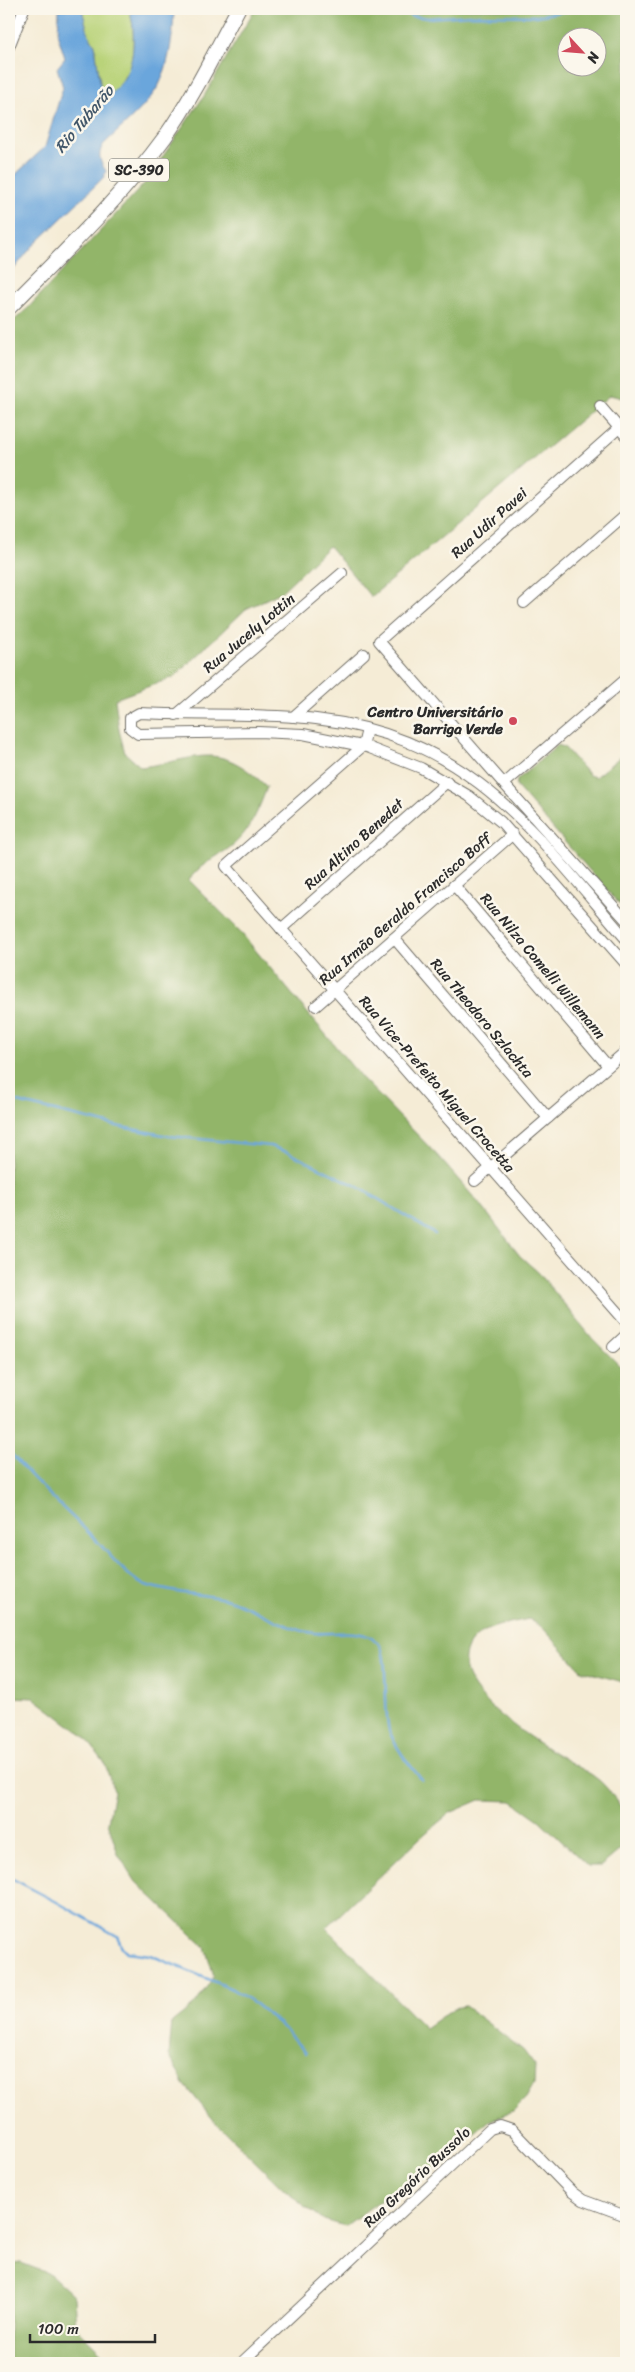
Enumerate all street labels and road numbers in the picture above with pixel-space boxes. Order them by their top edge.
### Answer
road number: SC-390 [109,158,169,182]
street label: Rua Udir Pavei [445,481,534,565]
street label: Rua Jucely Lottin [197,586,301,680]
street label: Rua Altino Benedet [298,791,411,896]
street label: Rua Irmão Geraldo Francisco Boff [313,825,499,992]
street label: Rua Nilza Comelli Willemann [474,887,612,1045]
street label: Rua Theodoro Szlachta [424,952,540,1084]
street label: Rua Vice-Prefeito Miguel Crocetta [352,989,522,1179]
street label: Rua Gregório Bussolo [357,2120,477,2234]

